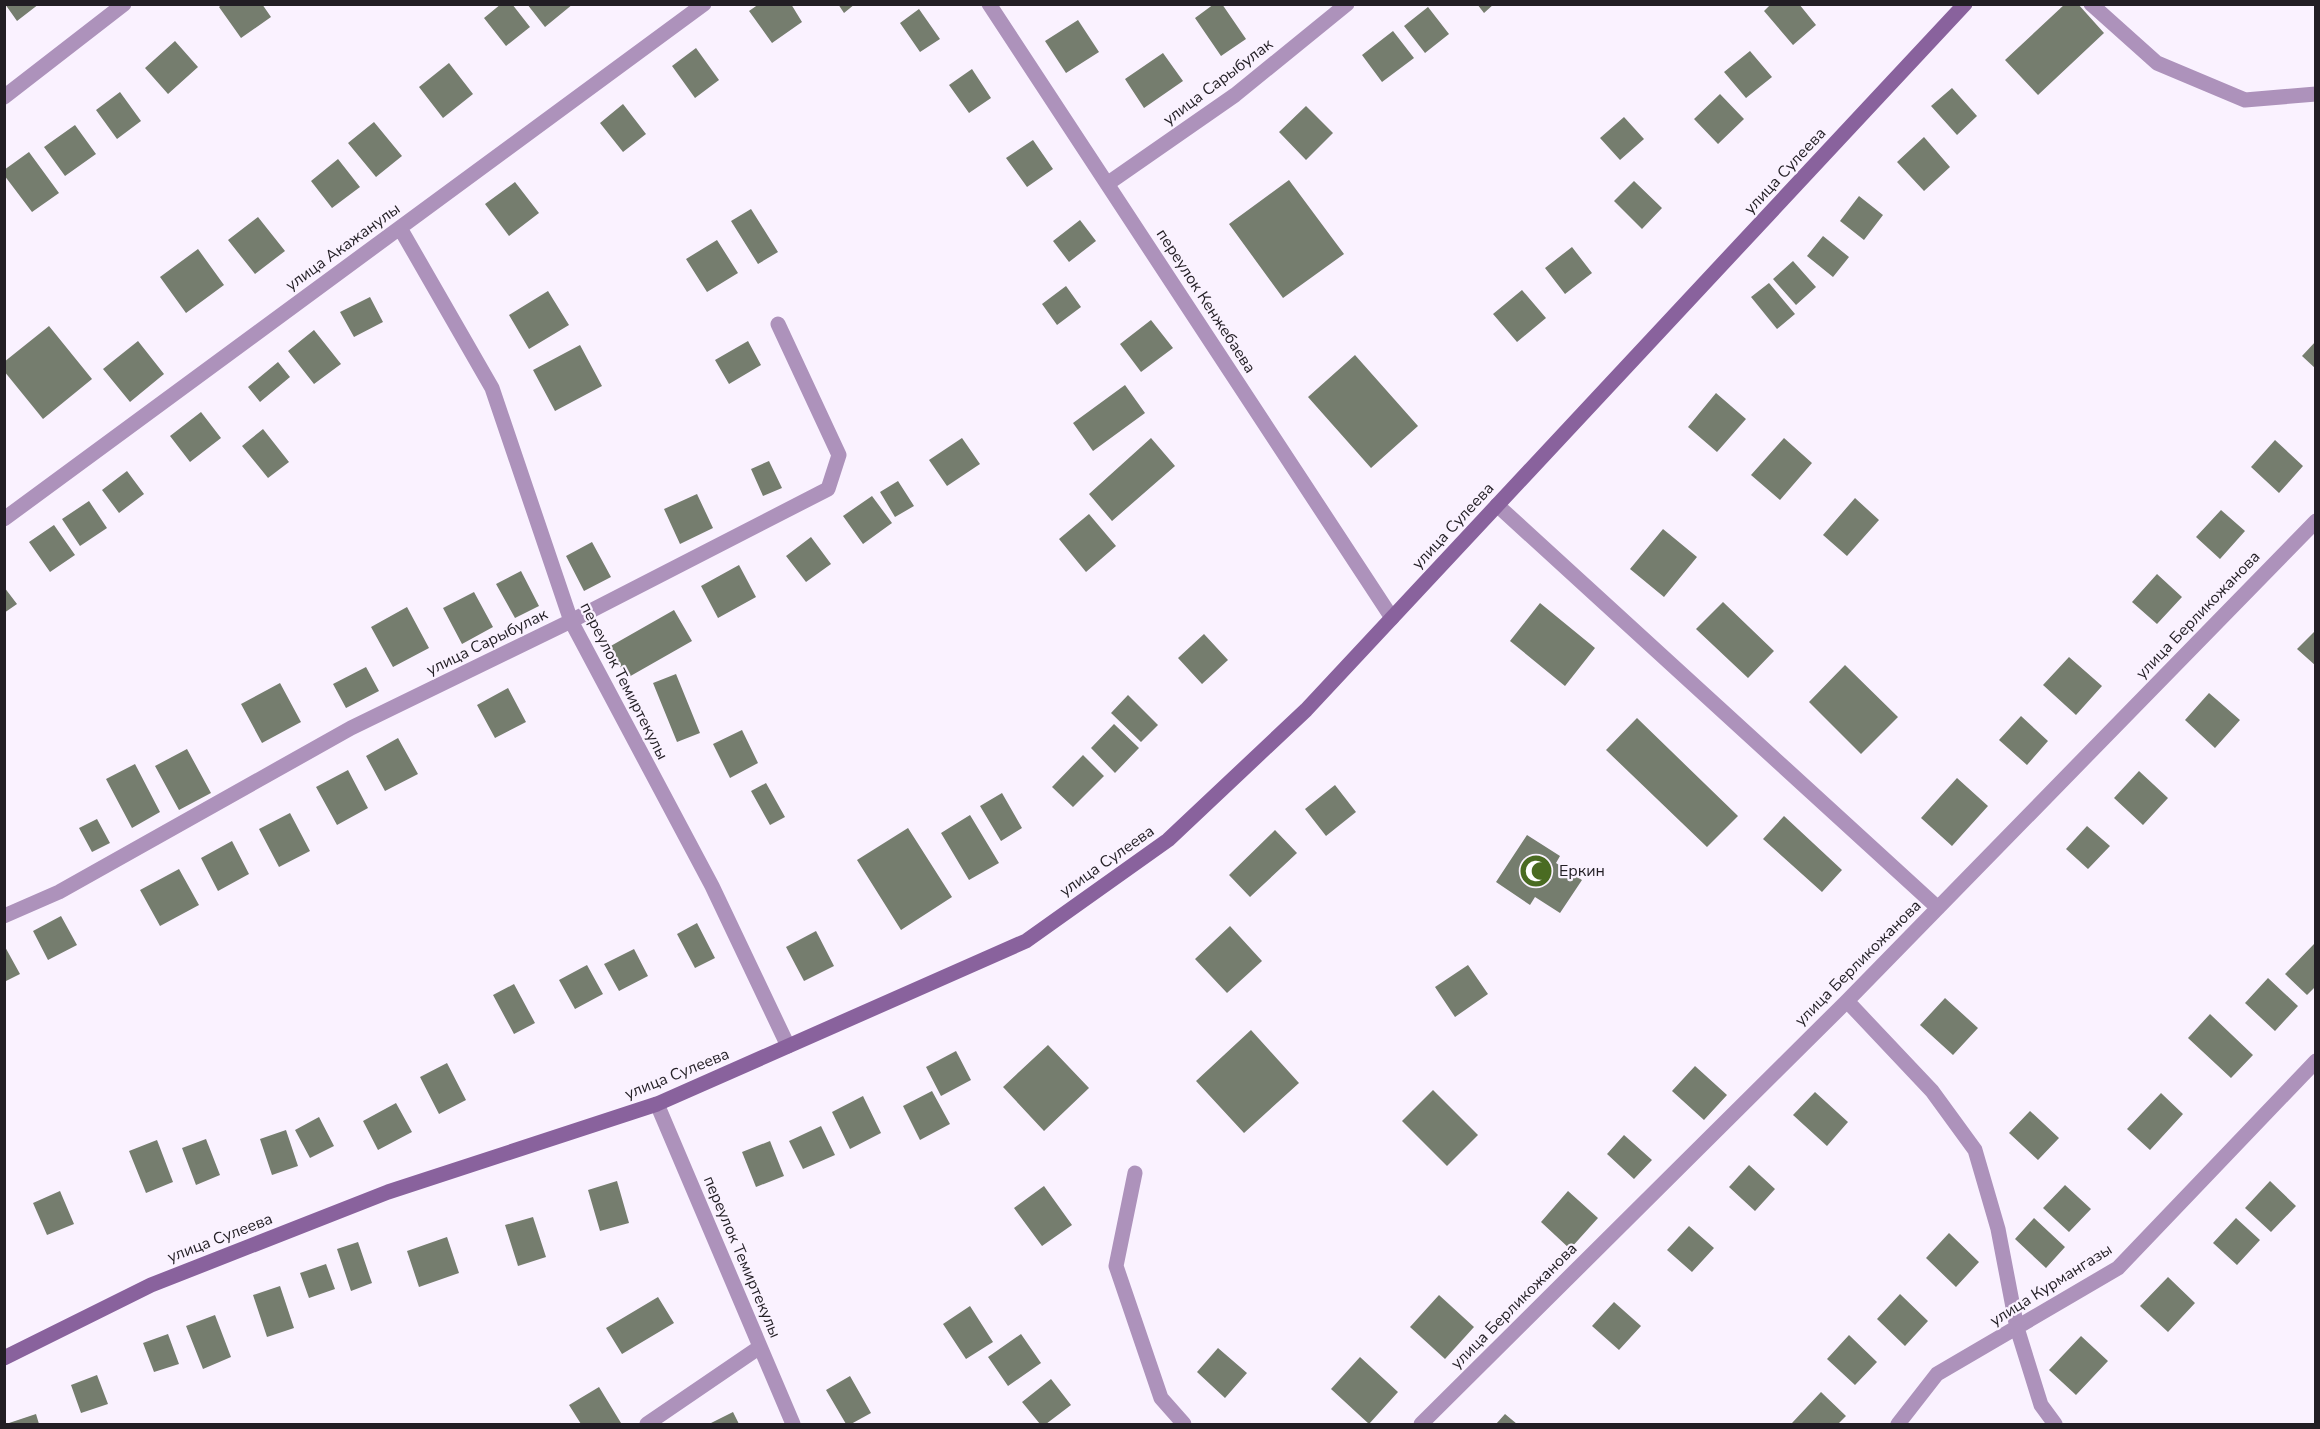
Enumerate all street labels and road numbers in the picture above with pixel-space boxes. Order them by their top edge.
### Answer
street label: улица Сарыбулак [1159,33,1278,131]
street label: улица Сулеева [1739,123,1831,219]
street label: улица Акажанулы [281,198,405,296]
street label: переулок Кенжебаева [1151,225,1261,377]
street label: улица Сулеева [1407,478,1499,574]
street label: улица Берликожанова [2131,546,2265,684]
street label: переулок Темиртекулы [575,598,673,764]
street label: улица Сарыбулак [423,603,552,681]
street label: улица Сулеева [1055,820,1159,902]
street label: улица Берликожанова [1790,895,1926,1031]
street label: улица Сулеева [621,1043,733,1105]
street label: переулок Темиртекулы [698,1173,786,1341]
street label: улица Сулеева [164,1208,276,1268]
street label: улица Берликожанова [1446,1238,1582,1374]
street label: улица Курмангазы [1986,1239,2116,1331]

